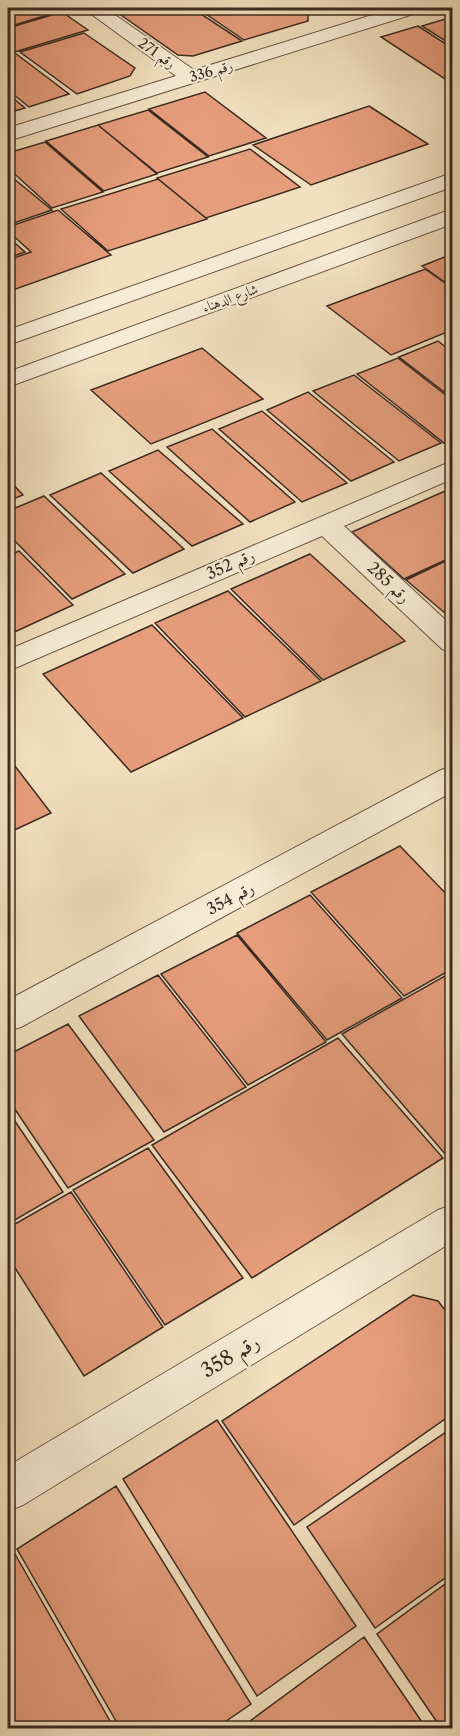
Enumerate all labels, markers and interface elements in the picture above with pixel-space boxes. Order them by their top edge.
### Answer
street label: رقم 271 [132,34,179,76]
street label: رقم 336 [187,56,236,91]
street label: شارع الدهناء [200,280,261,319]
street label: رقم 352 [203,545,260,589]
street label: رقم 285 [359,557,415,611]
street label: رقم 354 [203,877,260,924]
street label: رقم 358 [197,1329,267,1389]

